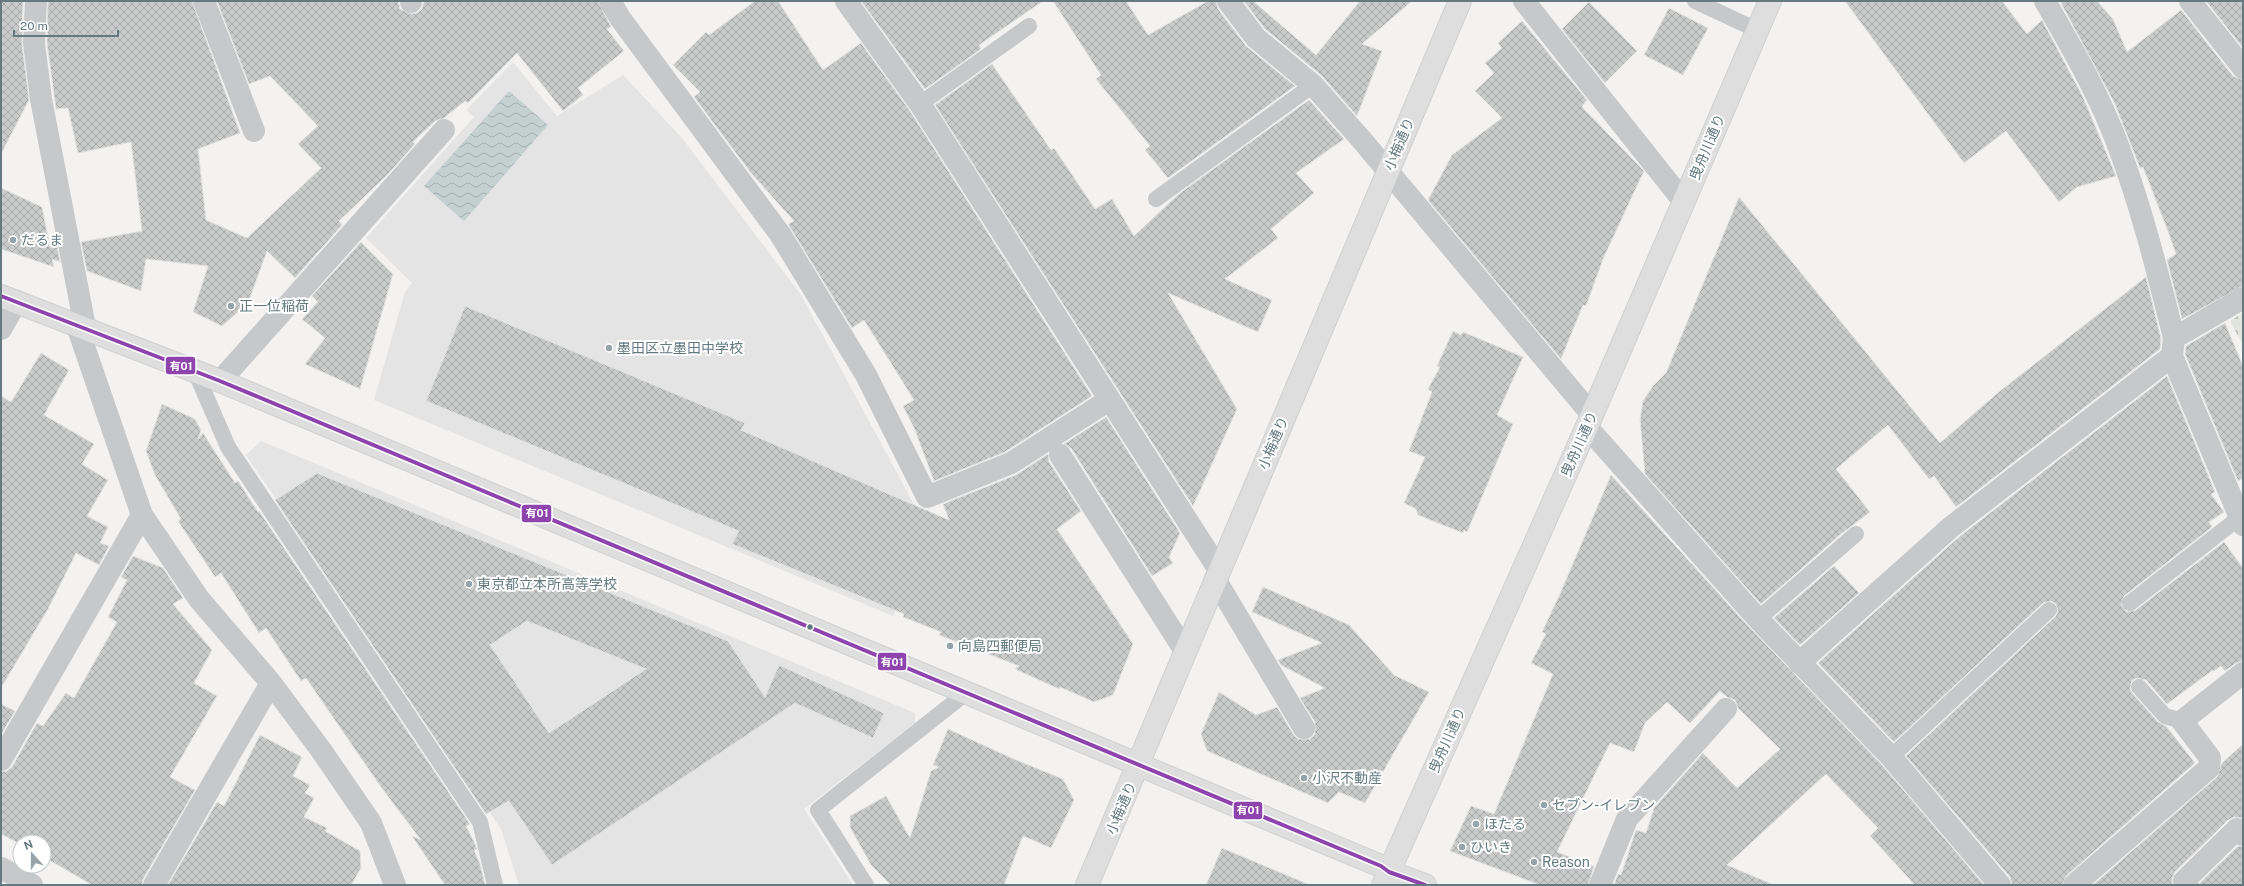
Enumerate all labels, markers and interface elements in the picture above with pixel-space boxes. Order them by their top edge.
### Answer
scale bar [14,12,118,38]
text: 20 m [20,19,48,33]
street label: 曳舟川通り [1686,112,1728,182]
street label: 小梅通り [1381,115,1417,173]
place label: だるま [21,232,63,248]
marker: だるま [8,235,18,245]
place label: 正一位稲荷 [239,298,309,314]
marker: 正一位稲荷 [226,301,236,311]
place label: 墨田区立墨田中学校 [617,340,743,356]
marker: 墨田区立墨田中学校 [604,343,614,353]
line badge: 有01 [165,356,196,375]
text: 有01 [170,360,192,372]
street label: 曳舟川通り [1557,409,1601,479]
street label: 小梅通り [1255,414,1291,472]
line badge: 有01 [521,504,552,523]
text: 有01 [526,507,548,519]
place label: 東京都立本所高等学校 [477,576,617,592]
marker: 東京都立本所高等学校 [464,579,474,589]
unlabelled marker [805,622,815,632]
place label: 向島四郵便局 [958,638,1042,654]
marker: 向島四郵便局 [945,641,955,651]
line badge: 有01 [877,652,907,671]
text: 有01 [881,656,903,668]
street label: 曳舟川通り [1425,705,1469,775]
place label: 小沢不動産 [1312,770,1382,786]
marker: 小沢不動産 [1299,773,1309,783]
street label: 小梅通り [1103,779,1139,837]
place label: セブン-イレブン [1552,797,1655,813]
marker: セブン-イレブン [1539,800,1549,810]
line badge: 有01 [1233,801,1263,820]
text: 有01 [1237,804,1259,816]
place label: ほたる [1484,816,1526,832]
marker: ほたる [1471,819,1481,829]
north arrow [12,834,52,874]
text: N [22,838,35,852]
place label: ひいき [1470,839,1512,855]
marker: ひいき [1457,842,1467,852]
place label: Reason [1542,854,1590,870]
marker: Reason [1529,857,1539,867]

